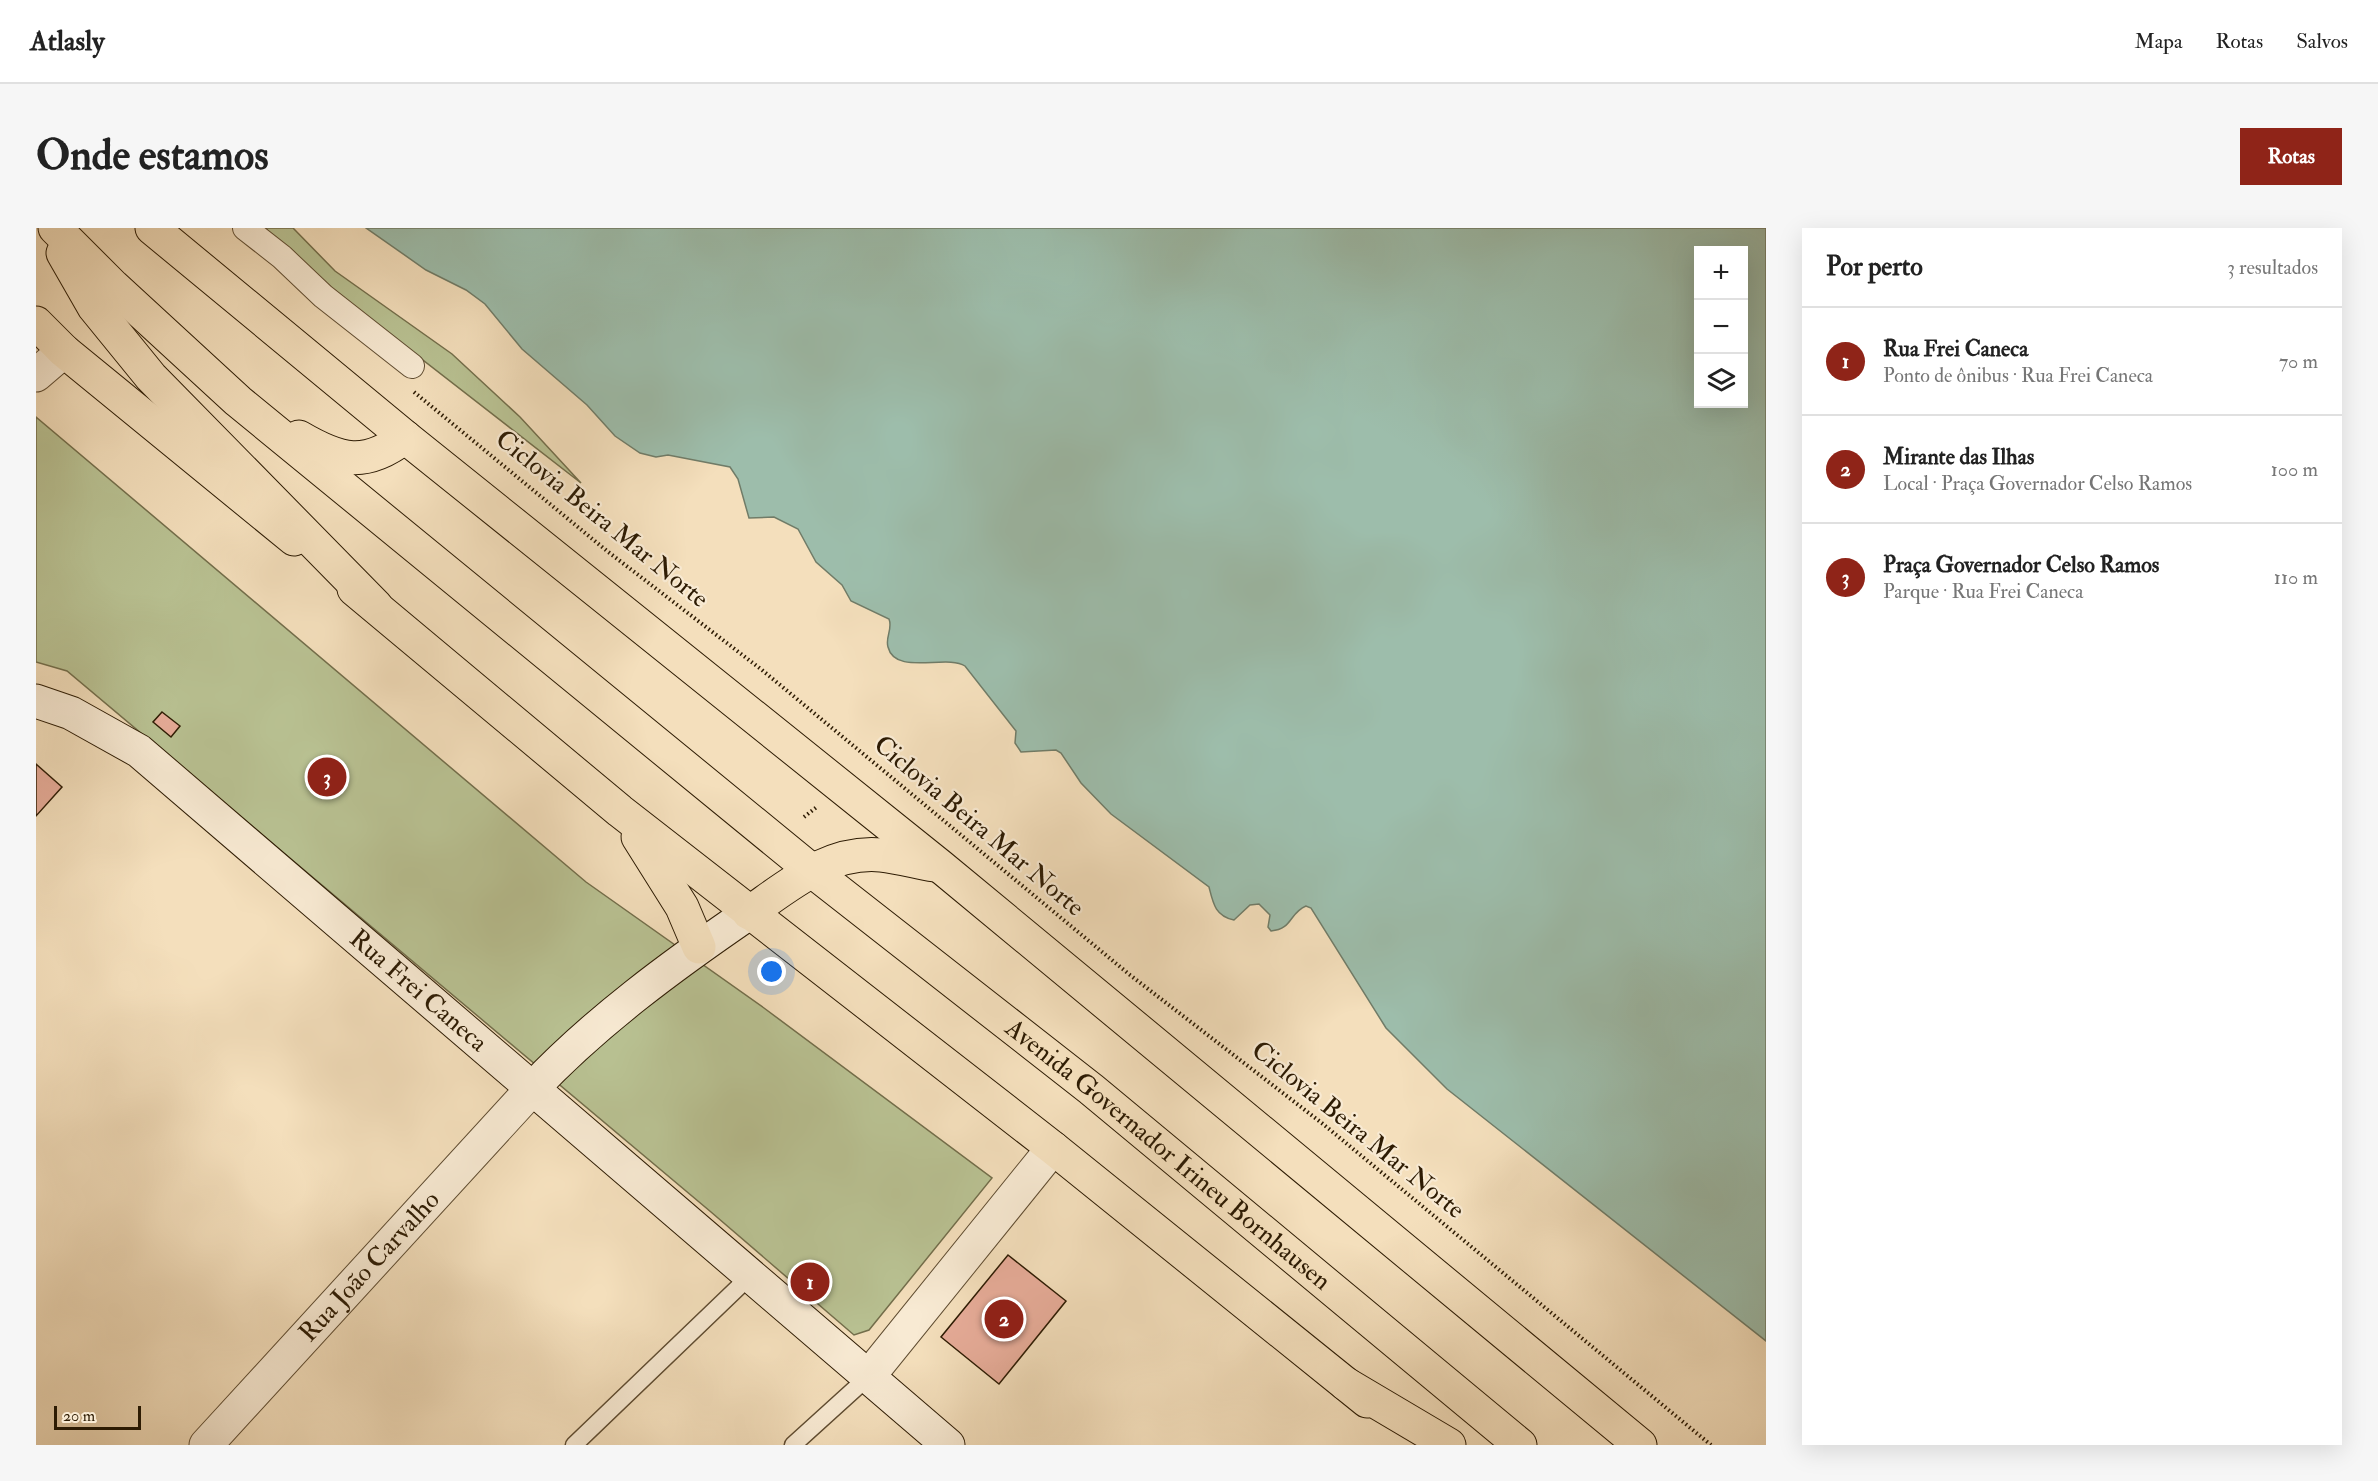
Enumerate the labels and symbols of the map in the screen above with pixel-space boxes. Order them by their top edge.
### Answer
street label: Ciclovia Beira Mar Norte [489,423,715,615]
street label: Ciclovia Beira Mar Norte [867,729,1091,923]
pin: 3 [308,754,346,800]
street label: Rua Frei Caneca [343,923,494,1059]
your location [757,957,786,986]
street label: Avenida Governador Irineu Bornhausen [998,1011,1337,1297]
street label: Ciclovia Beira Mar Norte [1245,1034,1471,1226]
street label: Rua João Carvalho [292,1184,447,1349]
pin: 1 [790,1260,830,1304]
pin: 2 [984,1296,1024,1342]
scale bar [54,1403,141,1430]

